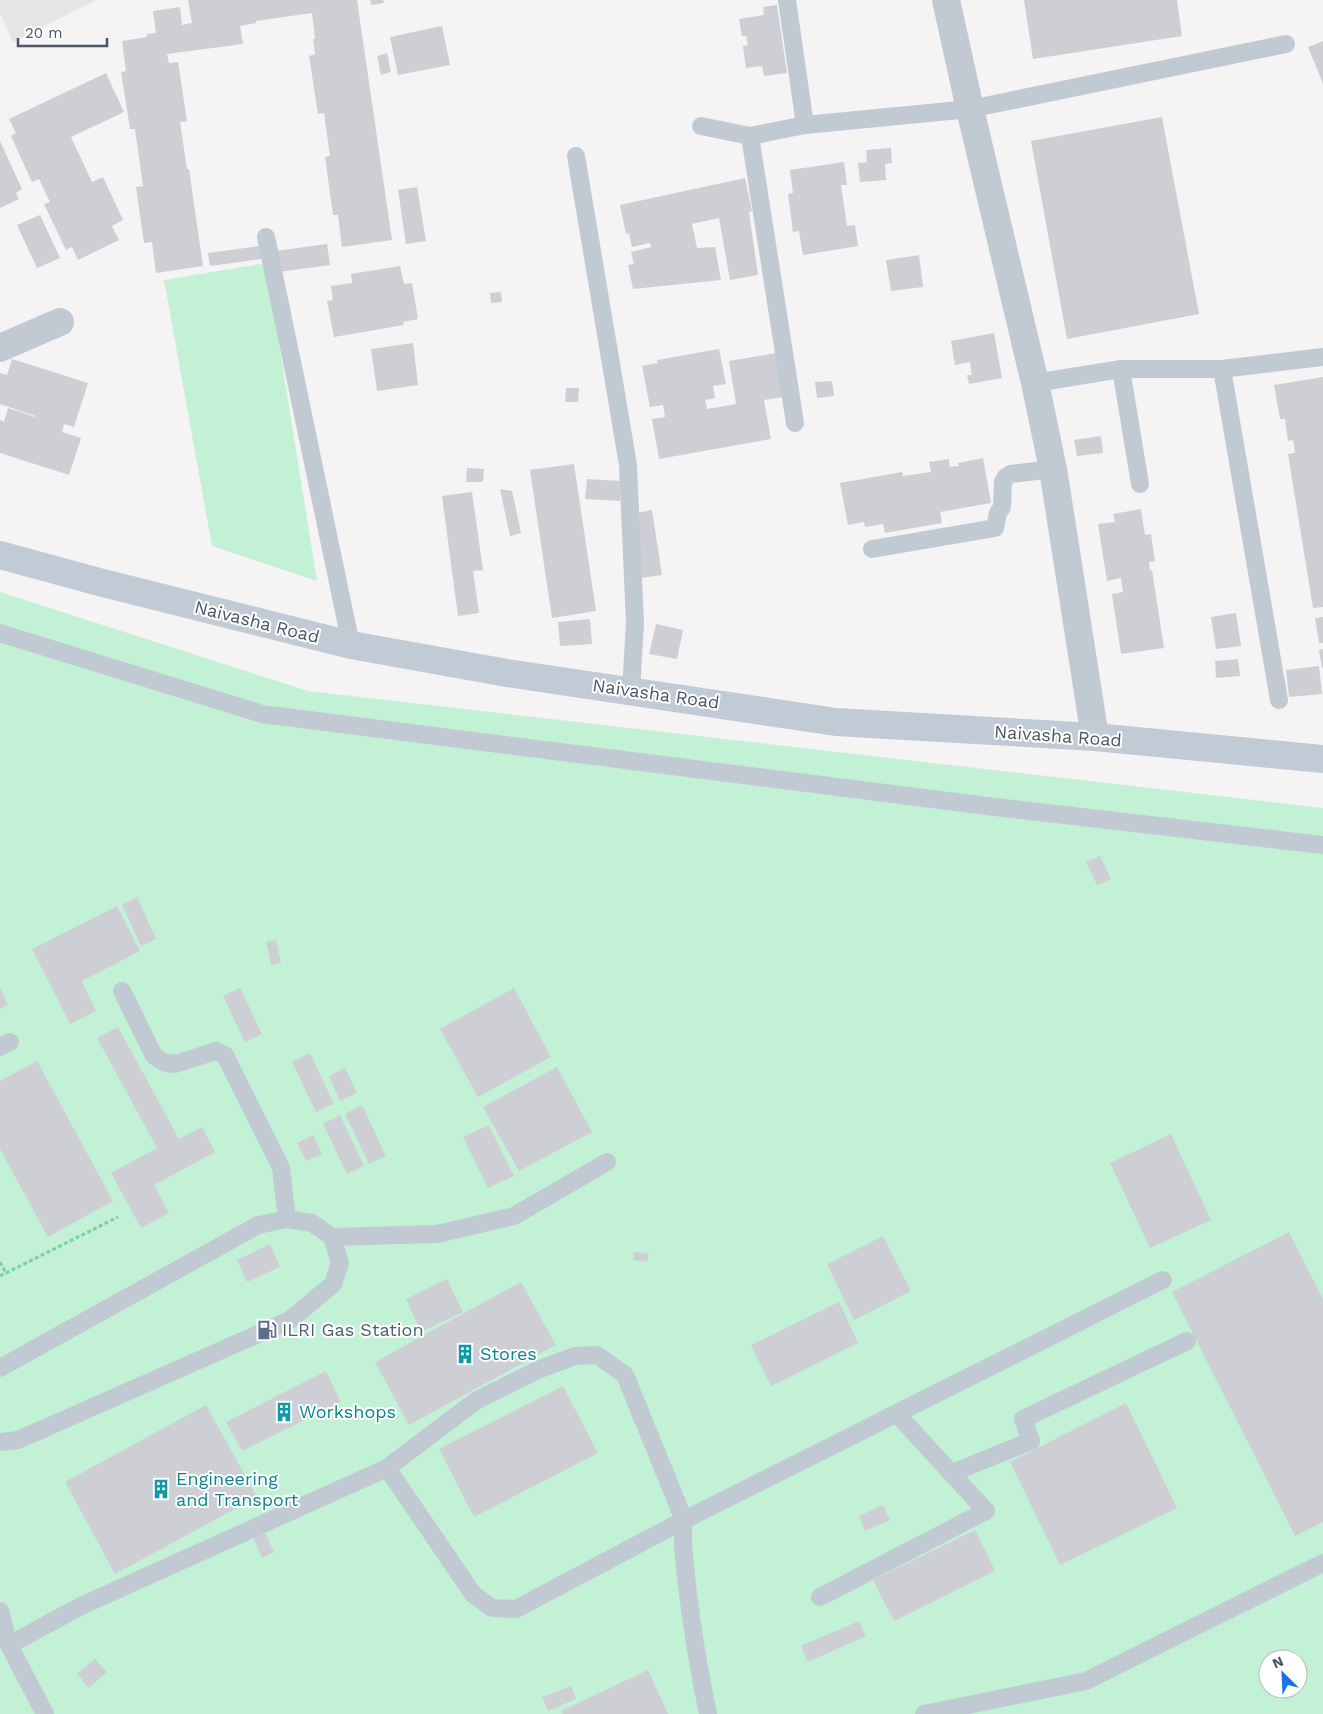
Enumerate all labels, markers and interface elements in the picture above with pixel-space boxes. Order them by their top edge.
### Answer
scale bar [18,15,106,47]
text: 20 m [25,24,63,42]
street label: Naivasha Road [193,596,322,647]
street label: Naivasha Road [591,674,721,713]
street label: Naivasha Road [994,721,1123,750]
fuel station icon: ILRI Gas Station [256,1319,278,1341]
place label: ILRI Gas Station [282,1319,424,1340]
building icon: Stores [454,1343,476,1365]
place label: Stores [480,1343,537,1364]
building icon: Workshops [273,1401,295,1423]
place label: Workshops [299,1401,396,1422]
place label: Engineering and Transport [176,1468,299,1510]
building icon: Engineering and Transport [150,1478,172,1500]
north arrow [1258,1649,1308,1699]
text: N [1270,1653,1286,1672]

